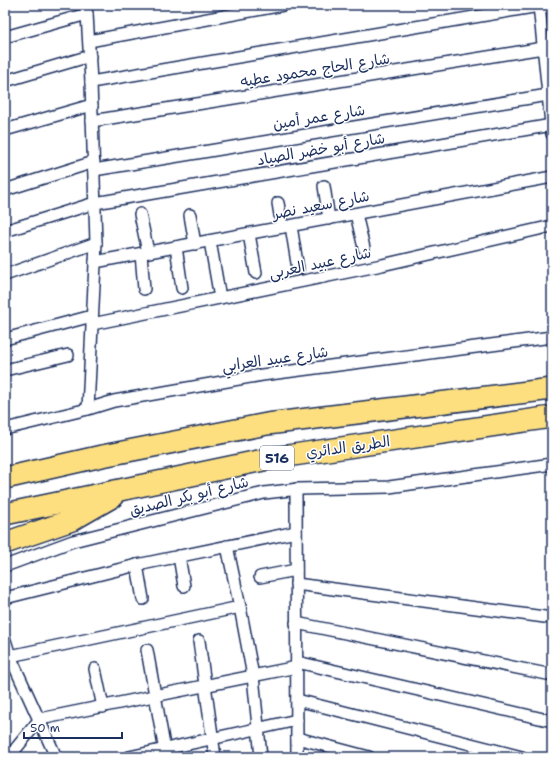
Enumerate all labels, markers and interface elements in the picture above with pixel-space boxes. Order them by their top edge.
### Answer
street label: شارع الحاج محمود عطيه [239,48,391,92]
street label: شارع عمر أمين [271,100,367,134]
street label: شارع أبو خضر الصياد [255,128,387,170]
street label: شارع سعيد نصر [269,186,371,225]
street label: شارع عبيد العربى [267,242,373,284]
street label: شارع عبيد العرابي [221,342,330,379]
street label: الطريق الدائري [305,431,392,464]
road number: 516 [260,446,294,470]
street label: شارع أبو بكر الصديق [127,472,251,520]
scale bar [24,714,122,740]
text: 50 m [30,720,60,736]

